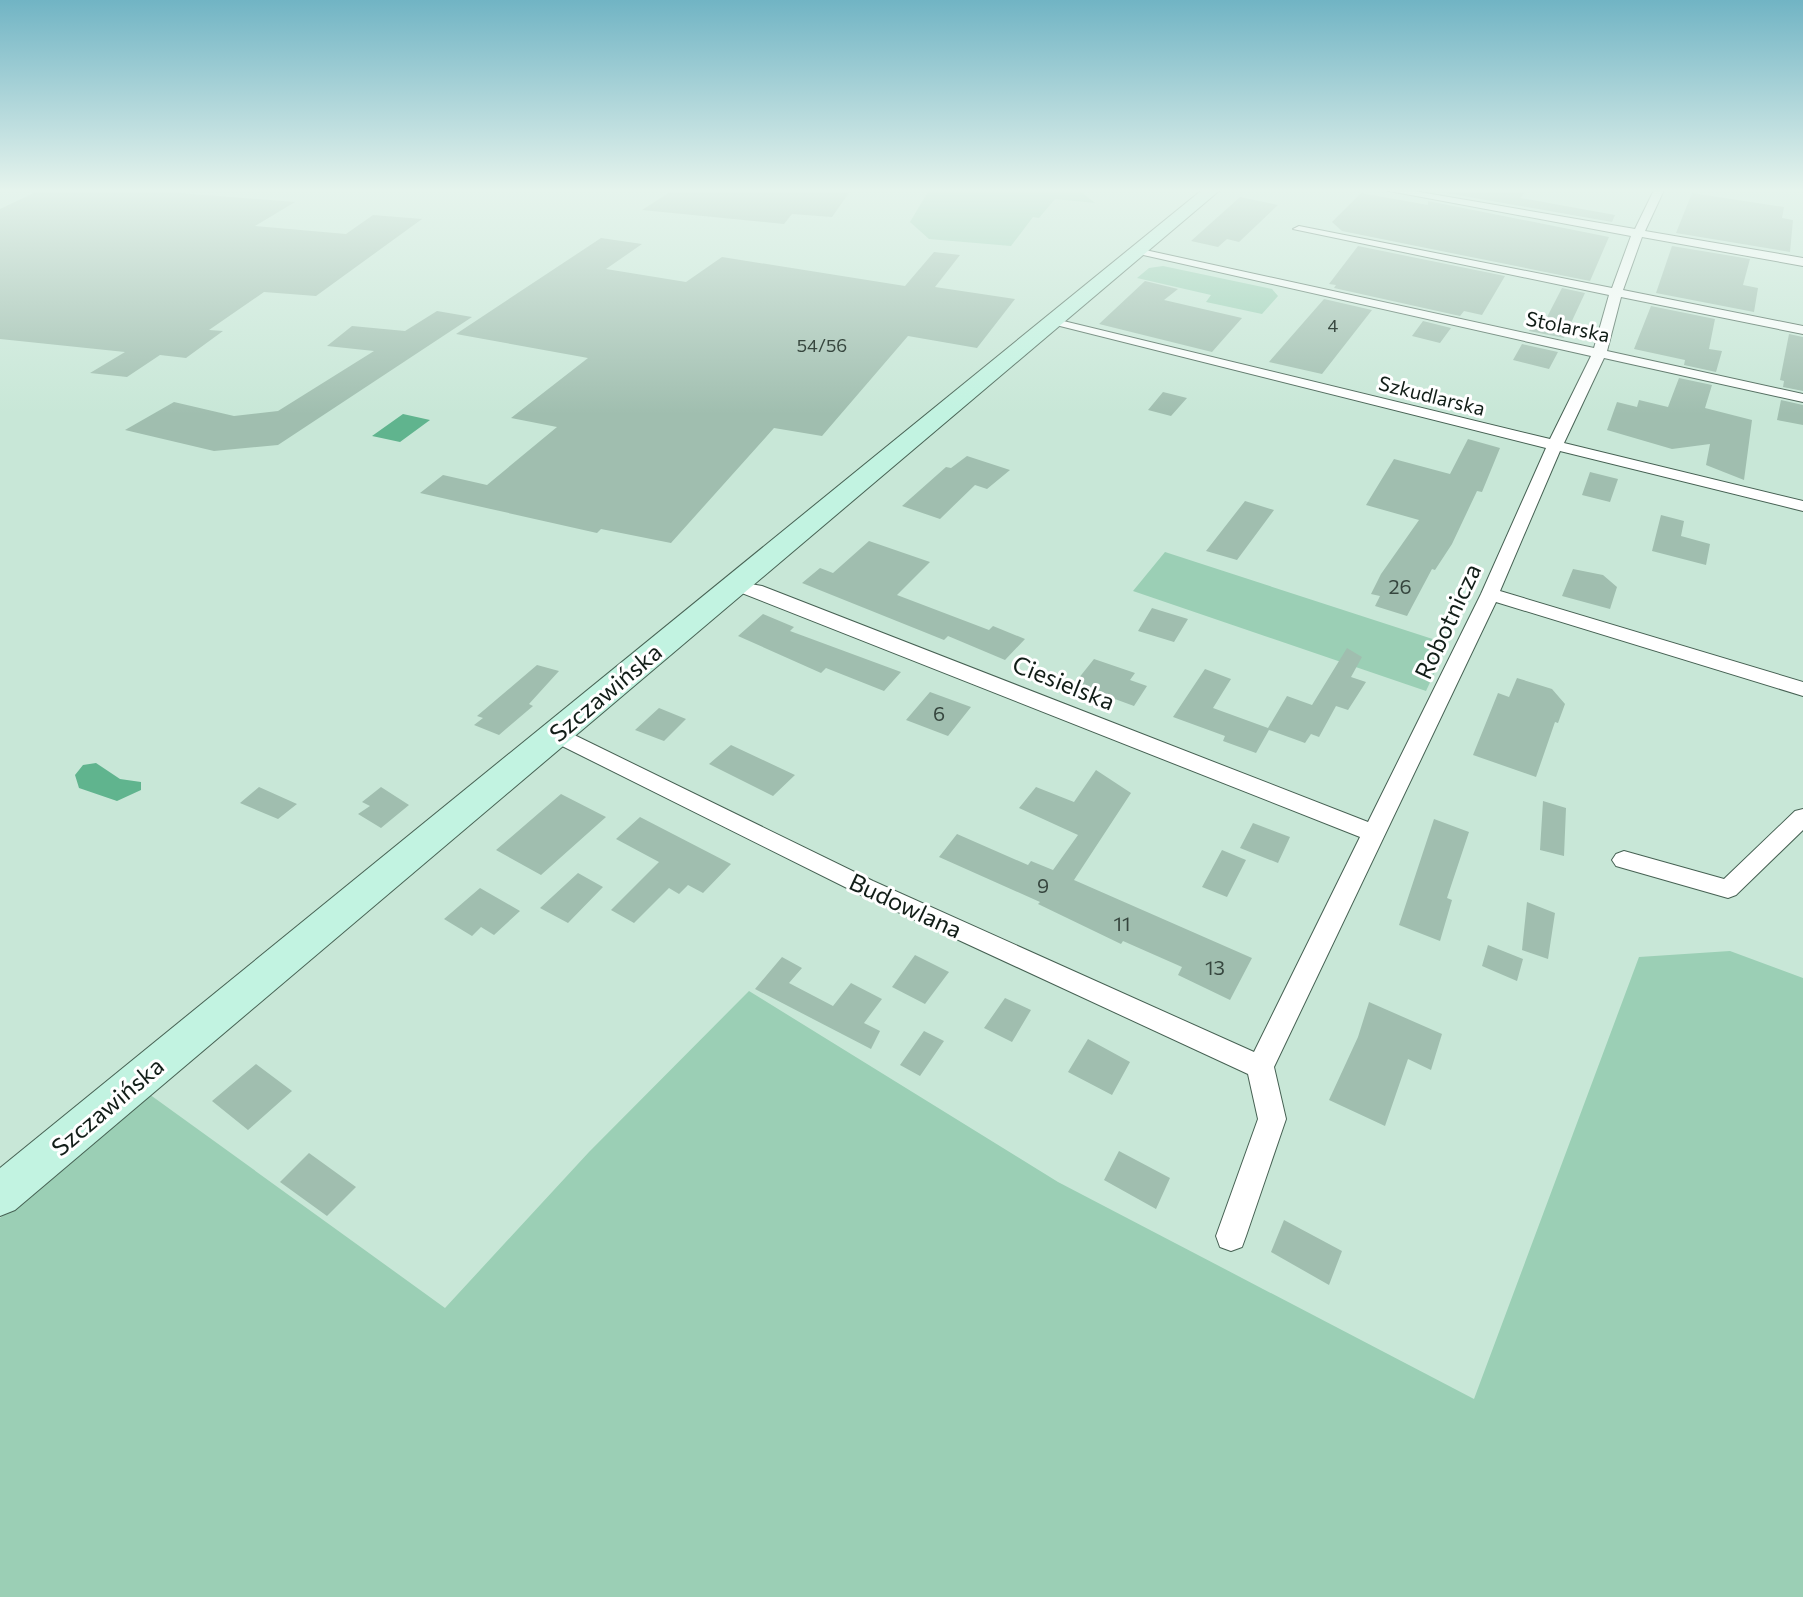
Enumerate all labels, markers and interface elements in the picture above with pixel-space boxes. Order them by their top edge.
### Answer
street label: Stolarska [1524,305,1612,347]
house number: 4 [1328,314,1339,336]
house number: 54/56 [797,334,847,356]
street label: Szkudlarska [1376,370,1488,420]
street label: Robotnicza [1408,559,1486,683]
house number: 26 [1388,574,1412,598]
street label: Szczawińska [543,637,667,747]
street label: Ciesielska [1009,648,1119,716]
house number: 6 [933,701,945,725]
street label: Budowlana [845,866,967,944]
house number: 9 [1037,873,1049,897]
house number: 11 [1113,911,1131,935]
house number: 13 [1205,955,1225,979]
street label: Szczawińska [45,1051,169,1161]

